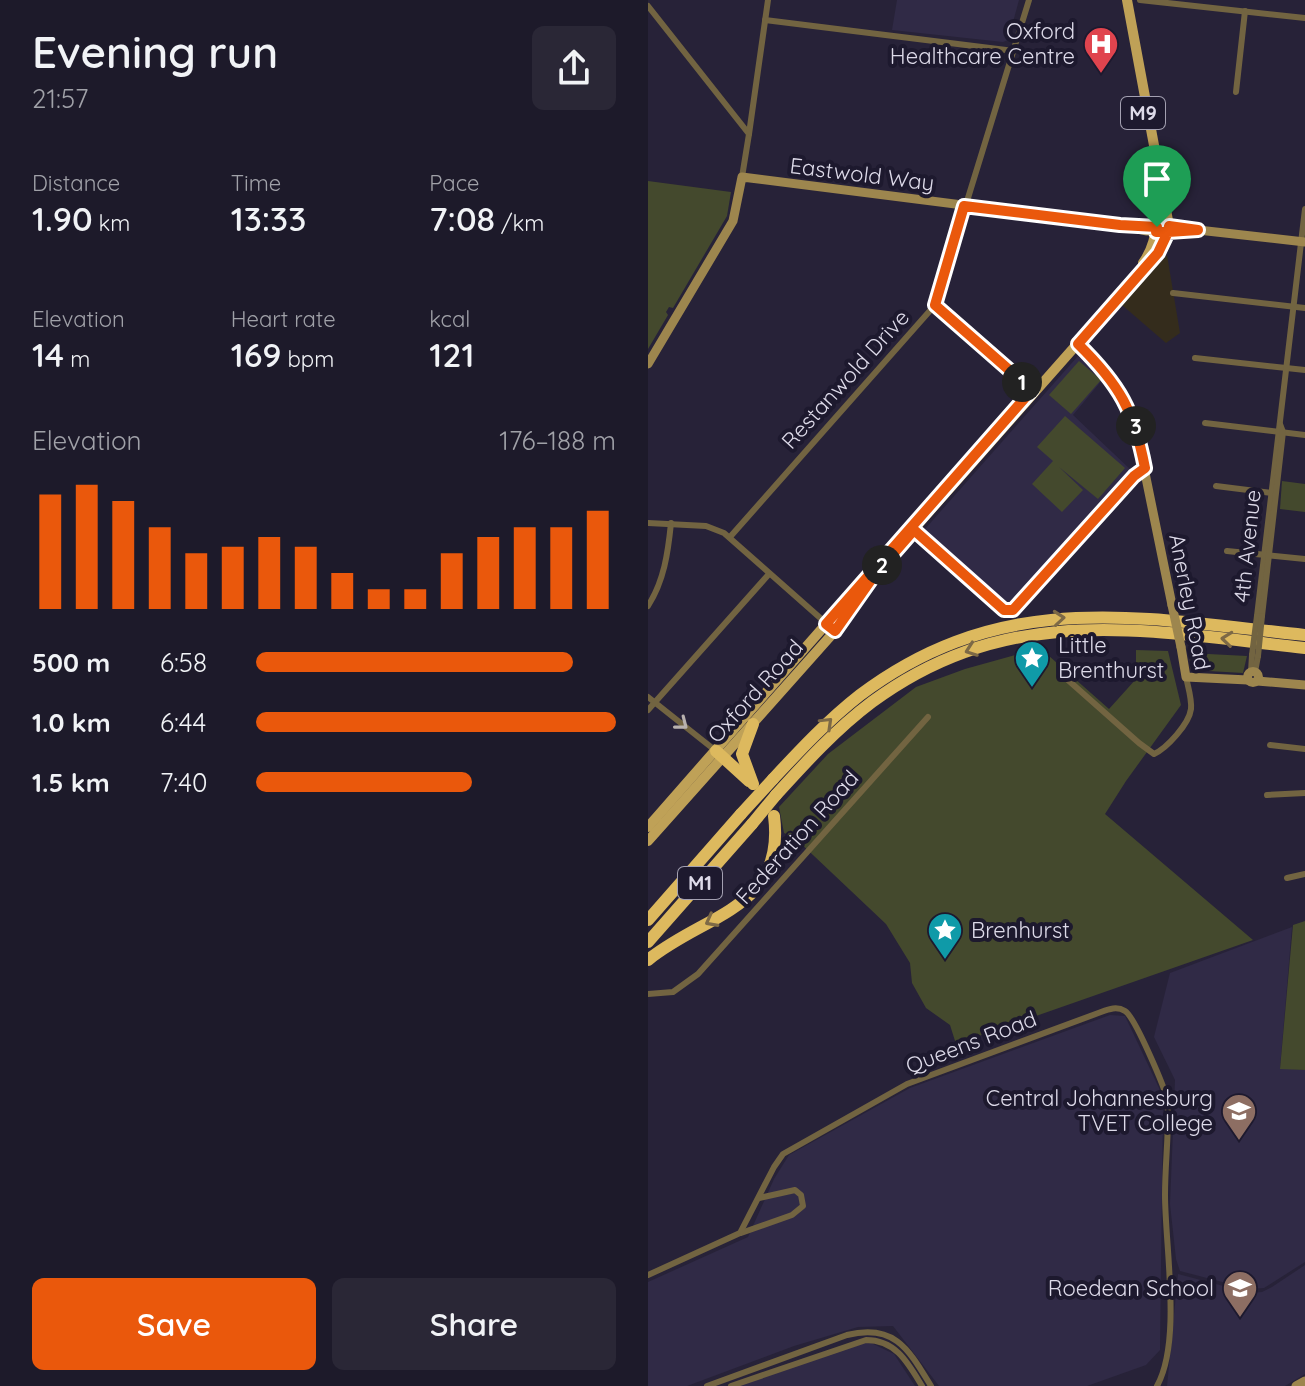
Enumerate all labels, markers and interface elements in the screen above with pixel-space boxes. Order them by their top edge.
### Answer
place label: Oxford Healthcare Centre [890,17,1075,70]
text: Evening run [32,24,278,79]
hospital icon: Oxford Healthcare Centre [1082,25,1120,75]
button: share [532,26,616,110]
text: 21:57 [32,82,88,115]
road number: M9 [1121,97,1165,129]
pin [1123,145,1191,227]
street label: Eastwold Way [788,151,936,197]
icon: arrive [1135,157,1179,201]
text: Distance [32,169,120,197]
text: Time [231,169,281,197]
text: Pace [429,169,480,197]
text: 1.90 [32,197,93,240]
text: 13:33 [231,197,306,240]
text: 7:08 [429,197,495,240]
text: km [93,209,130,237]
text: /km [495,209,544,237]
street label: Restanwold Drive [775,304,915,454]
text: Elevation [32,305,125,333]
text: Heart rate [231,305,336,333]
text: kcal [429,305,470,333]
text: 14 [32,333,64,376]
text: 169 [231,333,282,376]
text: 121 [429,333,475,376]
text: m [64,345,90,373]
text: bpm [282,345,334,373]
pin: 1 [1002,362,1042,402]
text: 1 [1018,368,1026,396]
pin: 3 [1116,406,1156,446]
text: 3 [1130,412,1142,440]
text: Elevation [32,424,142,457]
text: 176–188 m [499,424,616,457]
street label: 4th Avenue [1227,488,1267,604]
street label: Anerley Road [1163,532,1217,672]
pin: 2 [862,545,902,585]
text: 2 [876,551,888,579]
one-way arrow [1053,610,1066,627]
place label: Little Brenthurst [1058,631,1164,684]
one-way arrow [1221,631,1234,648]
street label: Oxford Road [701,633,809,749]
place icon: Little Brenthurst [1013,639,1051,689]
one-way arrow [964,640,978,657]
text: 500 m [32,646,110,679]
text: 6:58 [160,646,207,679]
text: 1.0 km [32,706,111,739]
text: 6:44 [160,706,206,739]
one-way arrow [673,714,687,729]
one-way arrow [818,718,832,733]
street label: Federation Road [730,764,864,910]
text: 1.5 km [32,766,110,799]
text: 7:40 [160,766,207,799]
road number: M1 [678,867,722,899]
place icon: Brenhurst [926,911,964,961]
one-way arrow [704,912,719,927]
place label: Brenhurst [971,916,1070,944]
street label: Queens Road [902,1004,1040,1080]
place label: Central Johannesburg TVET College [986,1084,1213,1137]
school or university icon: Central Johannesburg TVET College [1220,1092,1258,1142]
school or university icon: Roedean School [1221,1269,1259,1319]
place label: Roedean School [1048,1274,1214,1302]
button: Save [32,1278,316,1370]
button: Share [332,1278,616,1370]

